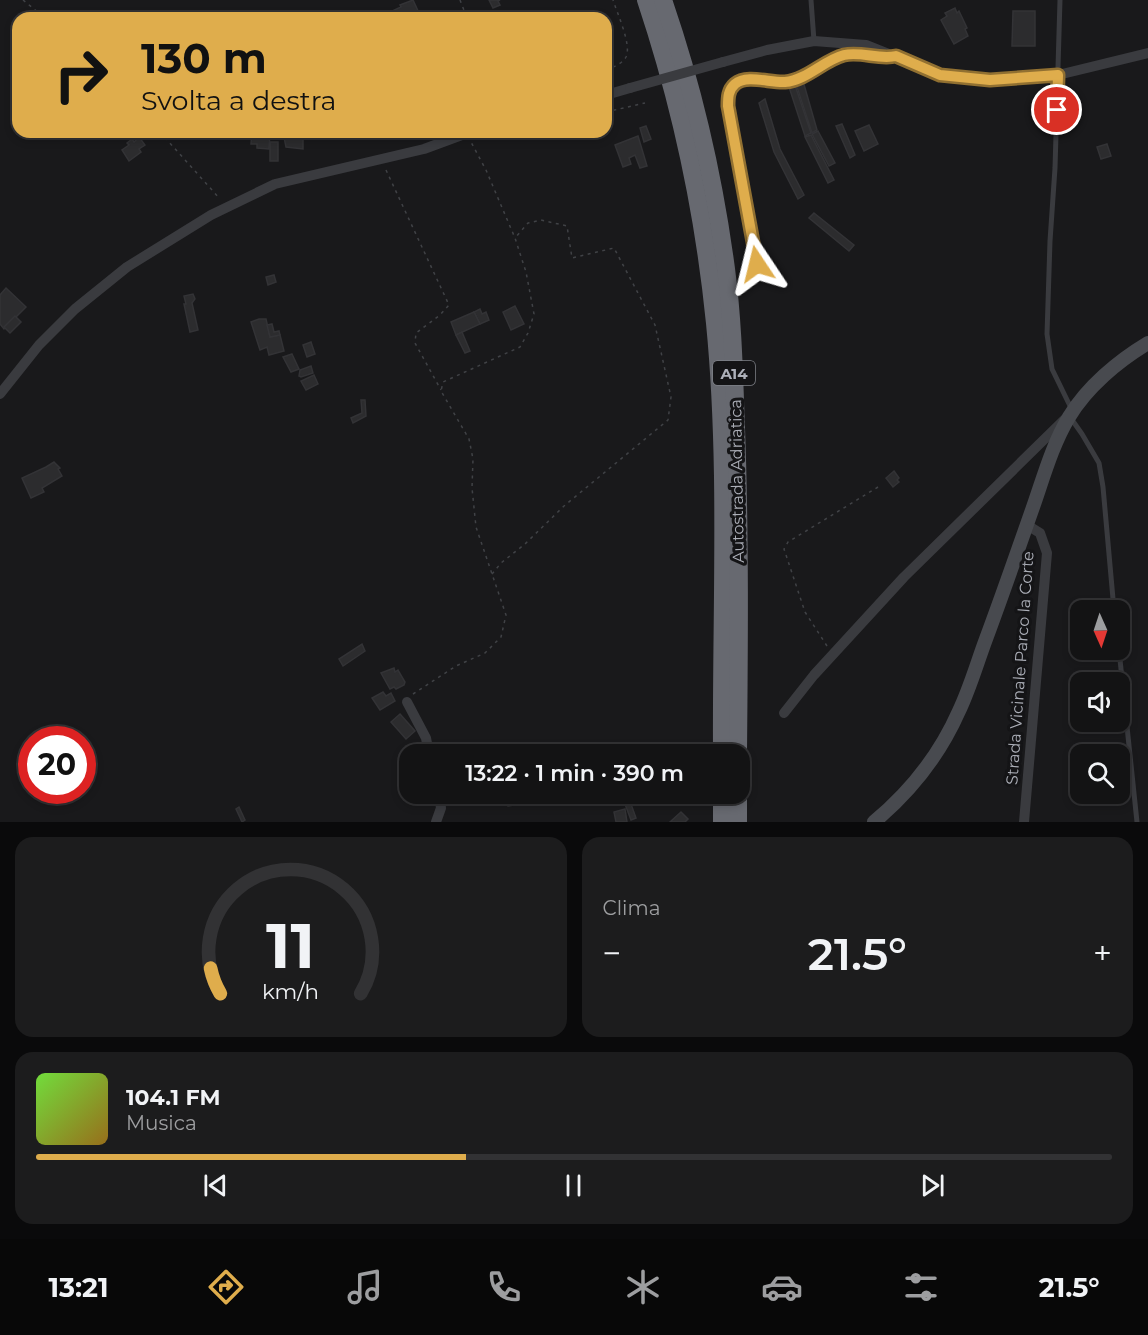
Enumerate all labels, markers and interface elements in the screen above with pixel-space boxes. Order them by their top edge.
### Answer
text: 130 m [141,32,267,84]
icon: right [42,36,120,114]
text: Svolta a destra [141,84,336,117]
pin [1031,84,1082,135]
icon: arrive [1040,93,1073,126]
position arrow [725,232,789,296]
road number: A14 [713,361,755,385]
street label: Autostrada Adriatica [726,399,748,563]
street label: Strada Vicinale Parco la Corte [1002,550,1038,786]
north arrow [1070,600,1130,660]
map controls [1070,600,1130,804]
button: sound [1070,672,1130,732]
speed limit sign: 20 [18,726,96,804]
button: search [1070,744,1130,804]
text: 13:22 · 1 min · 390 m [465,760,684,787]
text: Clima [603,896,660,920]
text: 11 [266,908,315,984]
text: 21.5° [808,926,907,981]
text: − [603,933,621,973]
text: + [1093,933,1112,973]
text: km/h [262,978,319,1004]
text: 104.1 FM [126,1084,220,1111]
text: Musica [126,1111,197,1135]
icon: previous [199,1169,232,1202]
icon: pause [557,1169,590,1202]
icon: next [916,1169,949,1202]
icon: directions [205,1266,247,1308]
icon: music [344,1266,386,1308]
icon: phone [483,1266,525,1308]
icon: climate [622,1266,664,1308]
icon: car [761,1266,803,1308]
icon: filters [900,1266,942,1308]
text: 13:21 [48,1271,109,1304]
text: 21.5° [1039,1271,1099,1304]

